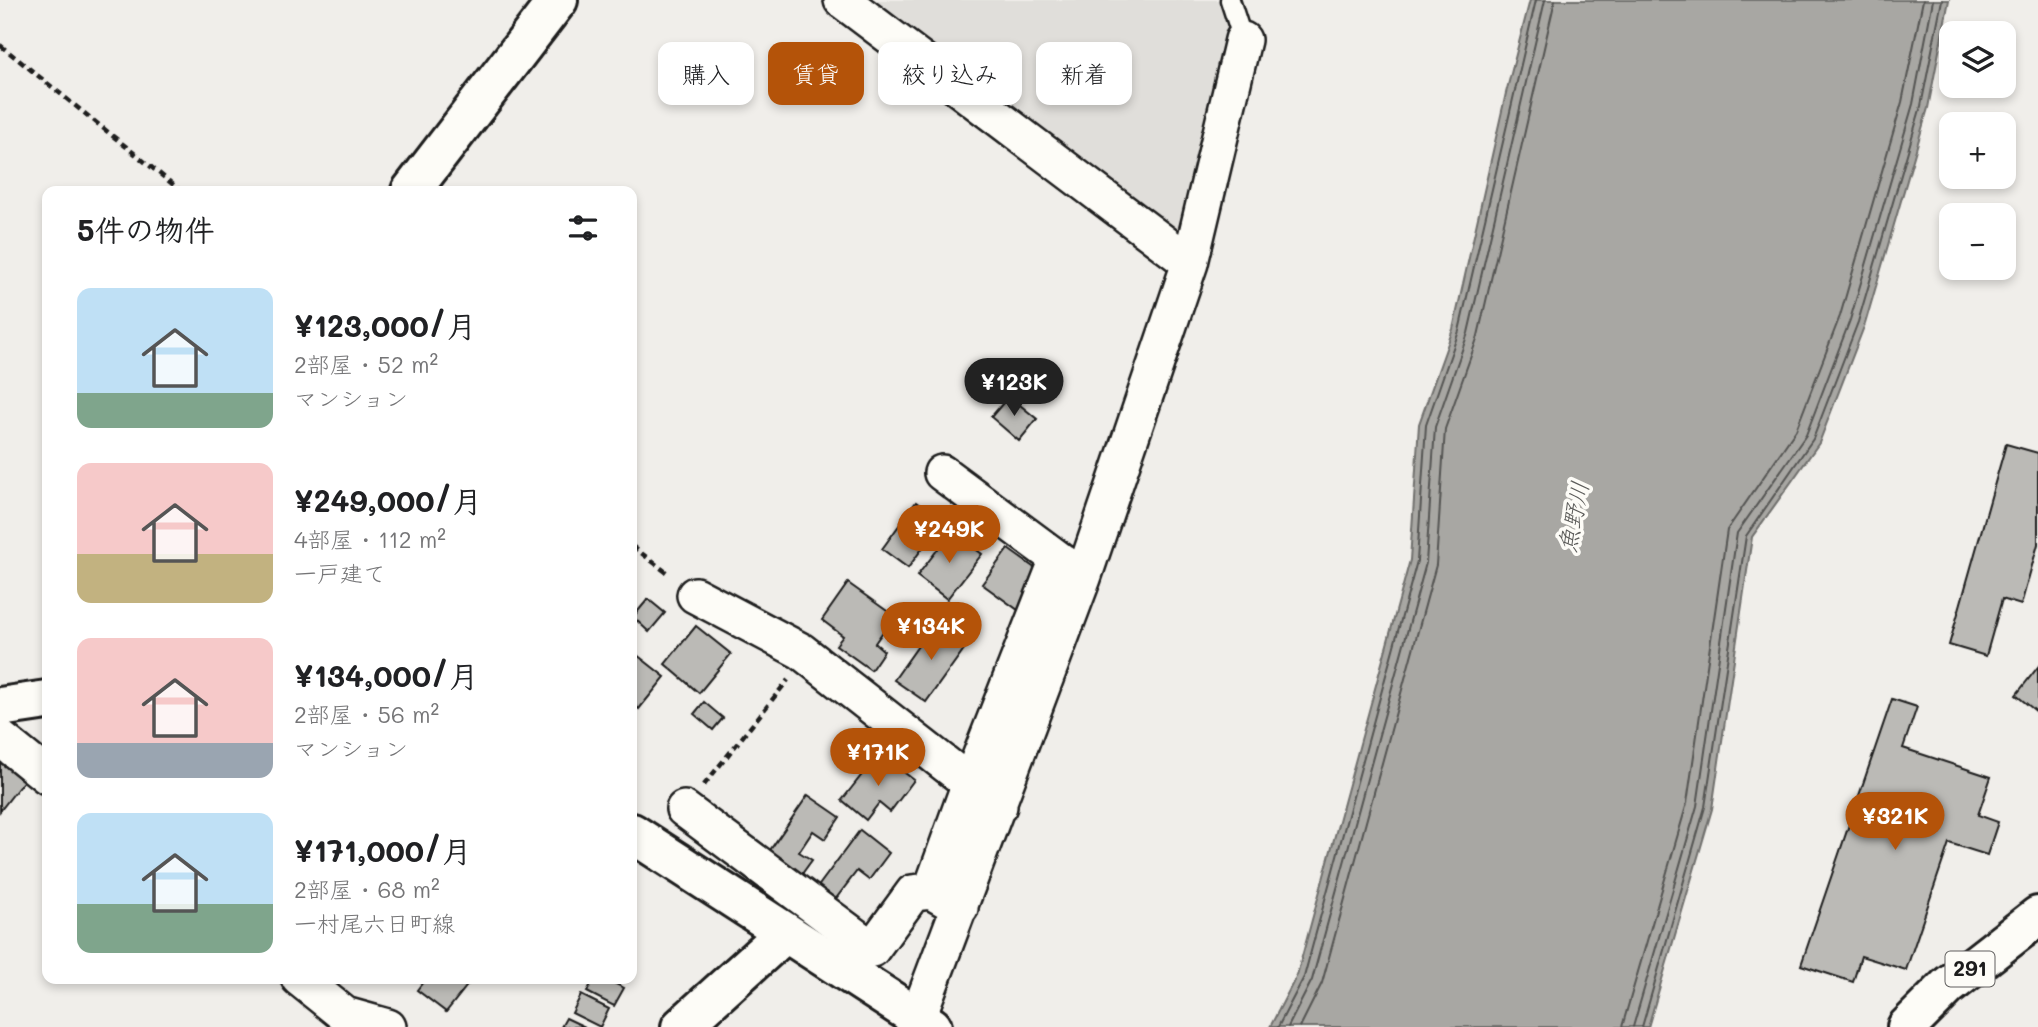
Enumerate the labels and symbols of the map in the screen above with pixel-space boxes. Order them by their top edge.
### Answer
pin: ¥123K [965,358,1063,418]
water label: 魚野川 [1550,478,1595,555]
pin: ¥249K [900,505,998,565]
pin: ¥134K [882,602,980,662]
pin: ¥171K [829,728,927,788]
pin: ¥321K [1846,792,1944,852]
road number: 291 [1946,951,1994,986]

